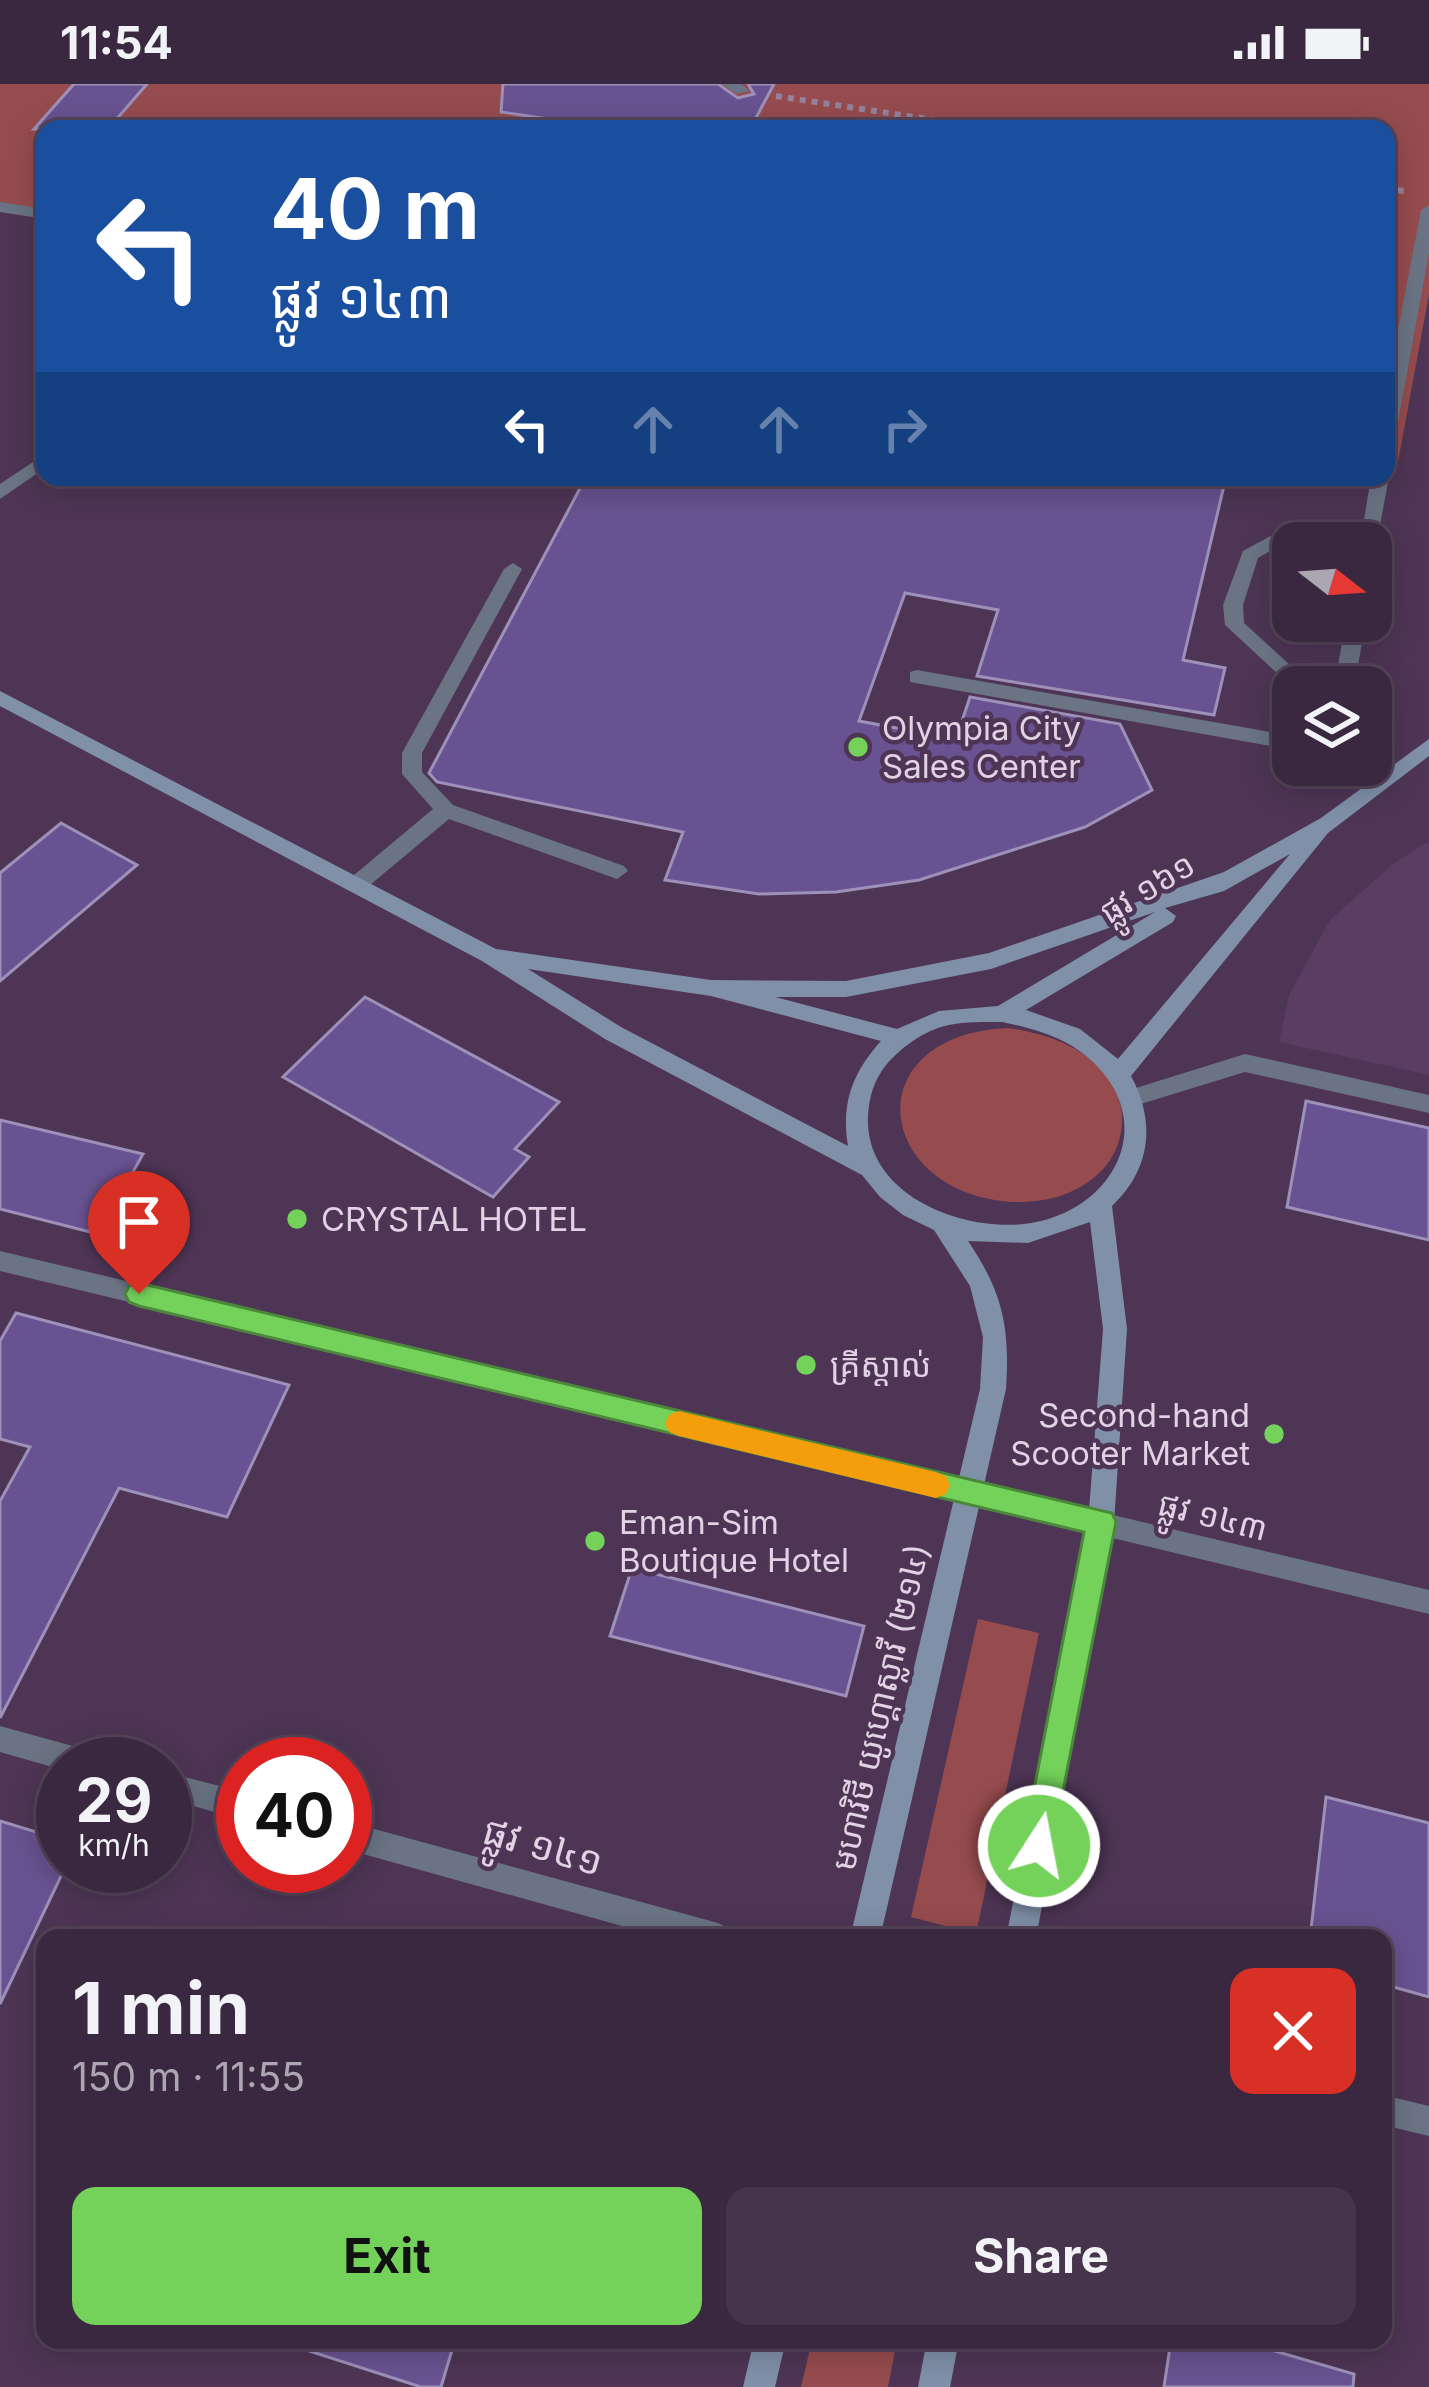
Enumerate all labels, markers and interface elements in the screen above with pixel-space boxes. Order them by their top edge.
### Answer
text: 11:54 [60,15,173,70]
text: 40 m [270,158,480,259]
icon: left [72,168,228,324]
text: ផ្លូវ ១៤៣ [270,266,452,331]
icon: left [494,396,560,462]
icon: ahead [620,396,686,462]
icon: ahead [746,396,812,462]
icon: right [872,396,938,462]
north arrow [1272,522,1392,642]
map controls [1272,522,1392,786]
button: layers [1272,666,1392,786]
place label: Olympia City Sales Center [882,708,1081,786]
marker: Olympia City Sales Center [845,734,871,760]
street label: ផ្លូវ ១៦១ [1092,844,1207,940]
pin [88,1171,190,1294]
icon: arrive [106,1189,172,1255]
place label: CRYSTAL HOTEL [321,1199,587,1239]
marker: CRYSTAL HOTEL [284,1206,310,1232]
place label: គ្រីស្តាល់ [830,1345,931,1387]
marker: គ្រីស្តាល់ [793,1352,819,1378]
place label: Second-hand Scooter Market [1010,1395,1250,1473]
marker: Second-hand Scooter Market [1261,1421,1287,1447]
street label: ផ្លូវ ១៤៣ [1152,1483,1272,1558]
place label: Eman-Sim Boutique Hotel [619,1502,849,1580]
marker: Eman-Sim Boutique Hotel [582,1528,608,1554]
street label: មហាវិថី យូហ្គោស្លាវី (២១៤) [823,1540,939,1875]
speed limit sign: 40 [216,1737,372,1893]
text: 29 [76,1764,152,1836]
position arrow [976,1783,1102,1909]
street label: ផ្លូវ ១៤១ [474,1806,609,1897]
text: km/h [78,1827,150,1863]
text: 1 min [72,1964,250,2051]
button: close [1230,1968,1356,2094]
text: 150 m · 11:55 [72,2053,305,2100]
button: Exit [72,2187,702,2325]
button: Share [726,2187,1356,2325]

